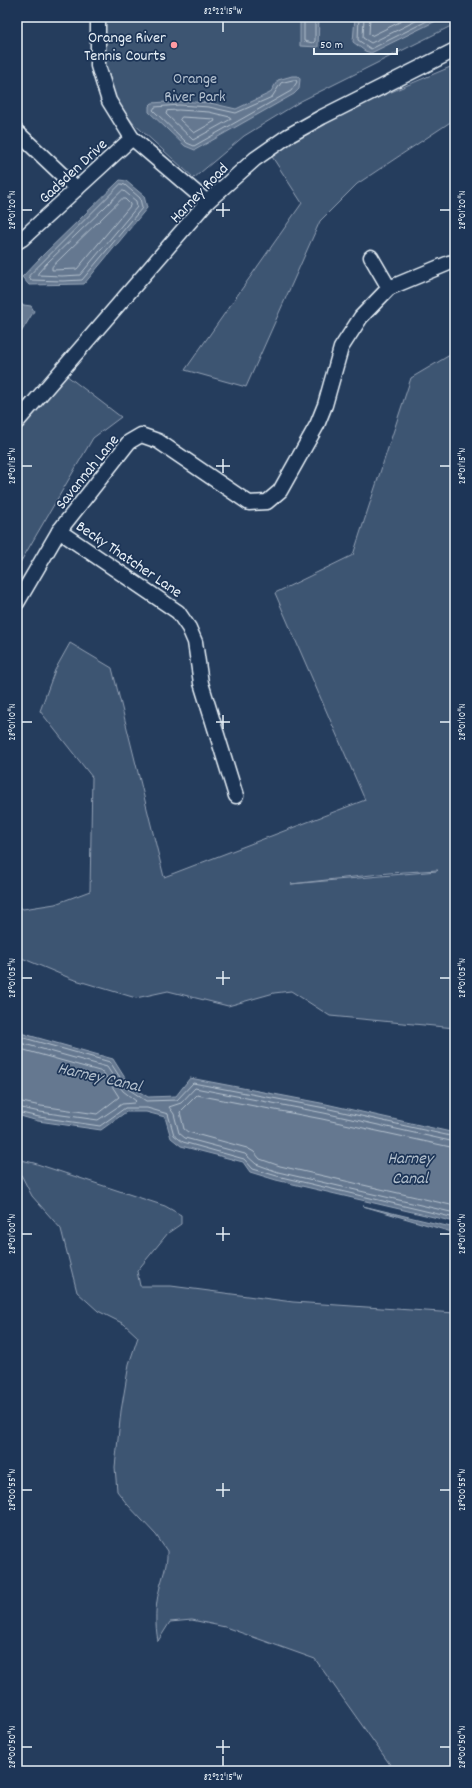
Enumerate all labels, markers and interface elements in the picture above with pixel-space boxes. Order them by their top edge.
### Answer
text: 82°22'15"W [204,5,242,19]
place label: Orange River Tennis Courts [84,27,166,68]
scale bar [314,30,397,56]
text: 50 m [320,37,343,54]
marker: Orange River Tennis Courts [169,40,179,50]
park label: Orange River Park [164,68,226,109]
street label: Gadsden Drive [34,134,113,210]
street label: Harney Road [165,158,235,229]
text: 28°01'20"N [6,190,20,230]
text: 28°01'20"N [456,190,470,230]
street label: Savannah Lane [51,430,125,515]
text: 28°01'15"N [6,448,20,484]
text: 28°01'15"N [456,448,470,484]
street label: Becky Thatcher Lane [71,516,186,604]
text: 28°01'10"N [6,703,20,741]
text: 28°01'10"N [456,703,470,741]
text: 28°01'05"N [6,958,20,998]
text: 28°01'05"N [456,958,470,998]
water label: Harney Canal [55,1058,146,1101]
water label: Harney Canal [387,1148,435,1192]
text: 28°01'00"N [6,1214,20,1254]
text: 28°01'00"N [456,1214,470,1254]
text: 28°00'55"N [6,1469,20,1511]
text: 28°00'55"N [456,1469,470,1511]
text: 28°00'50"N [6,1725,20,1769]
text: 28°00'50"N [456,1725,470,1769]
text: 82°22'15"W [204,1771,242,1785]

